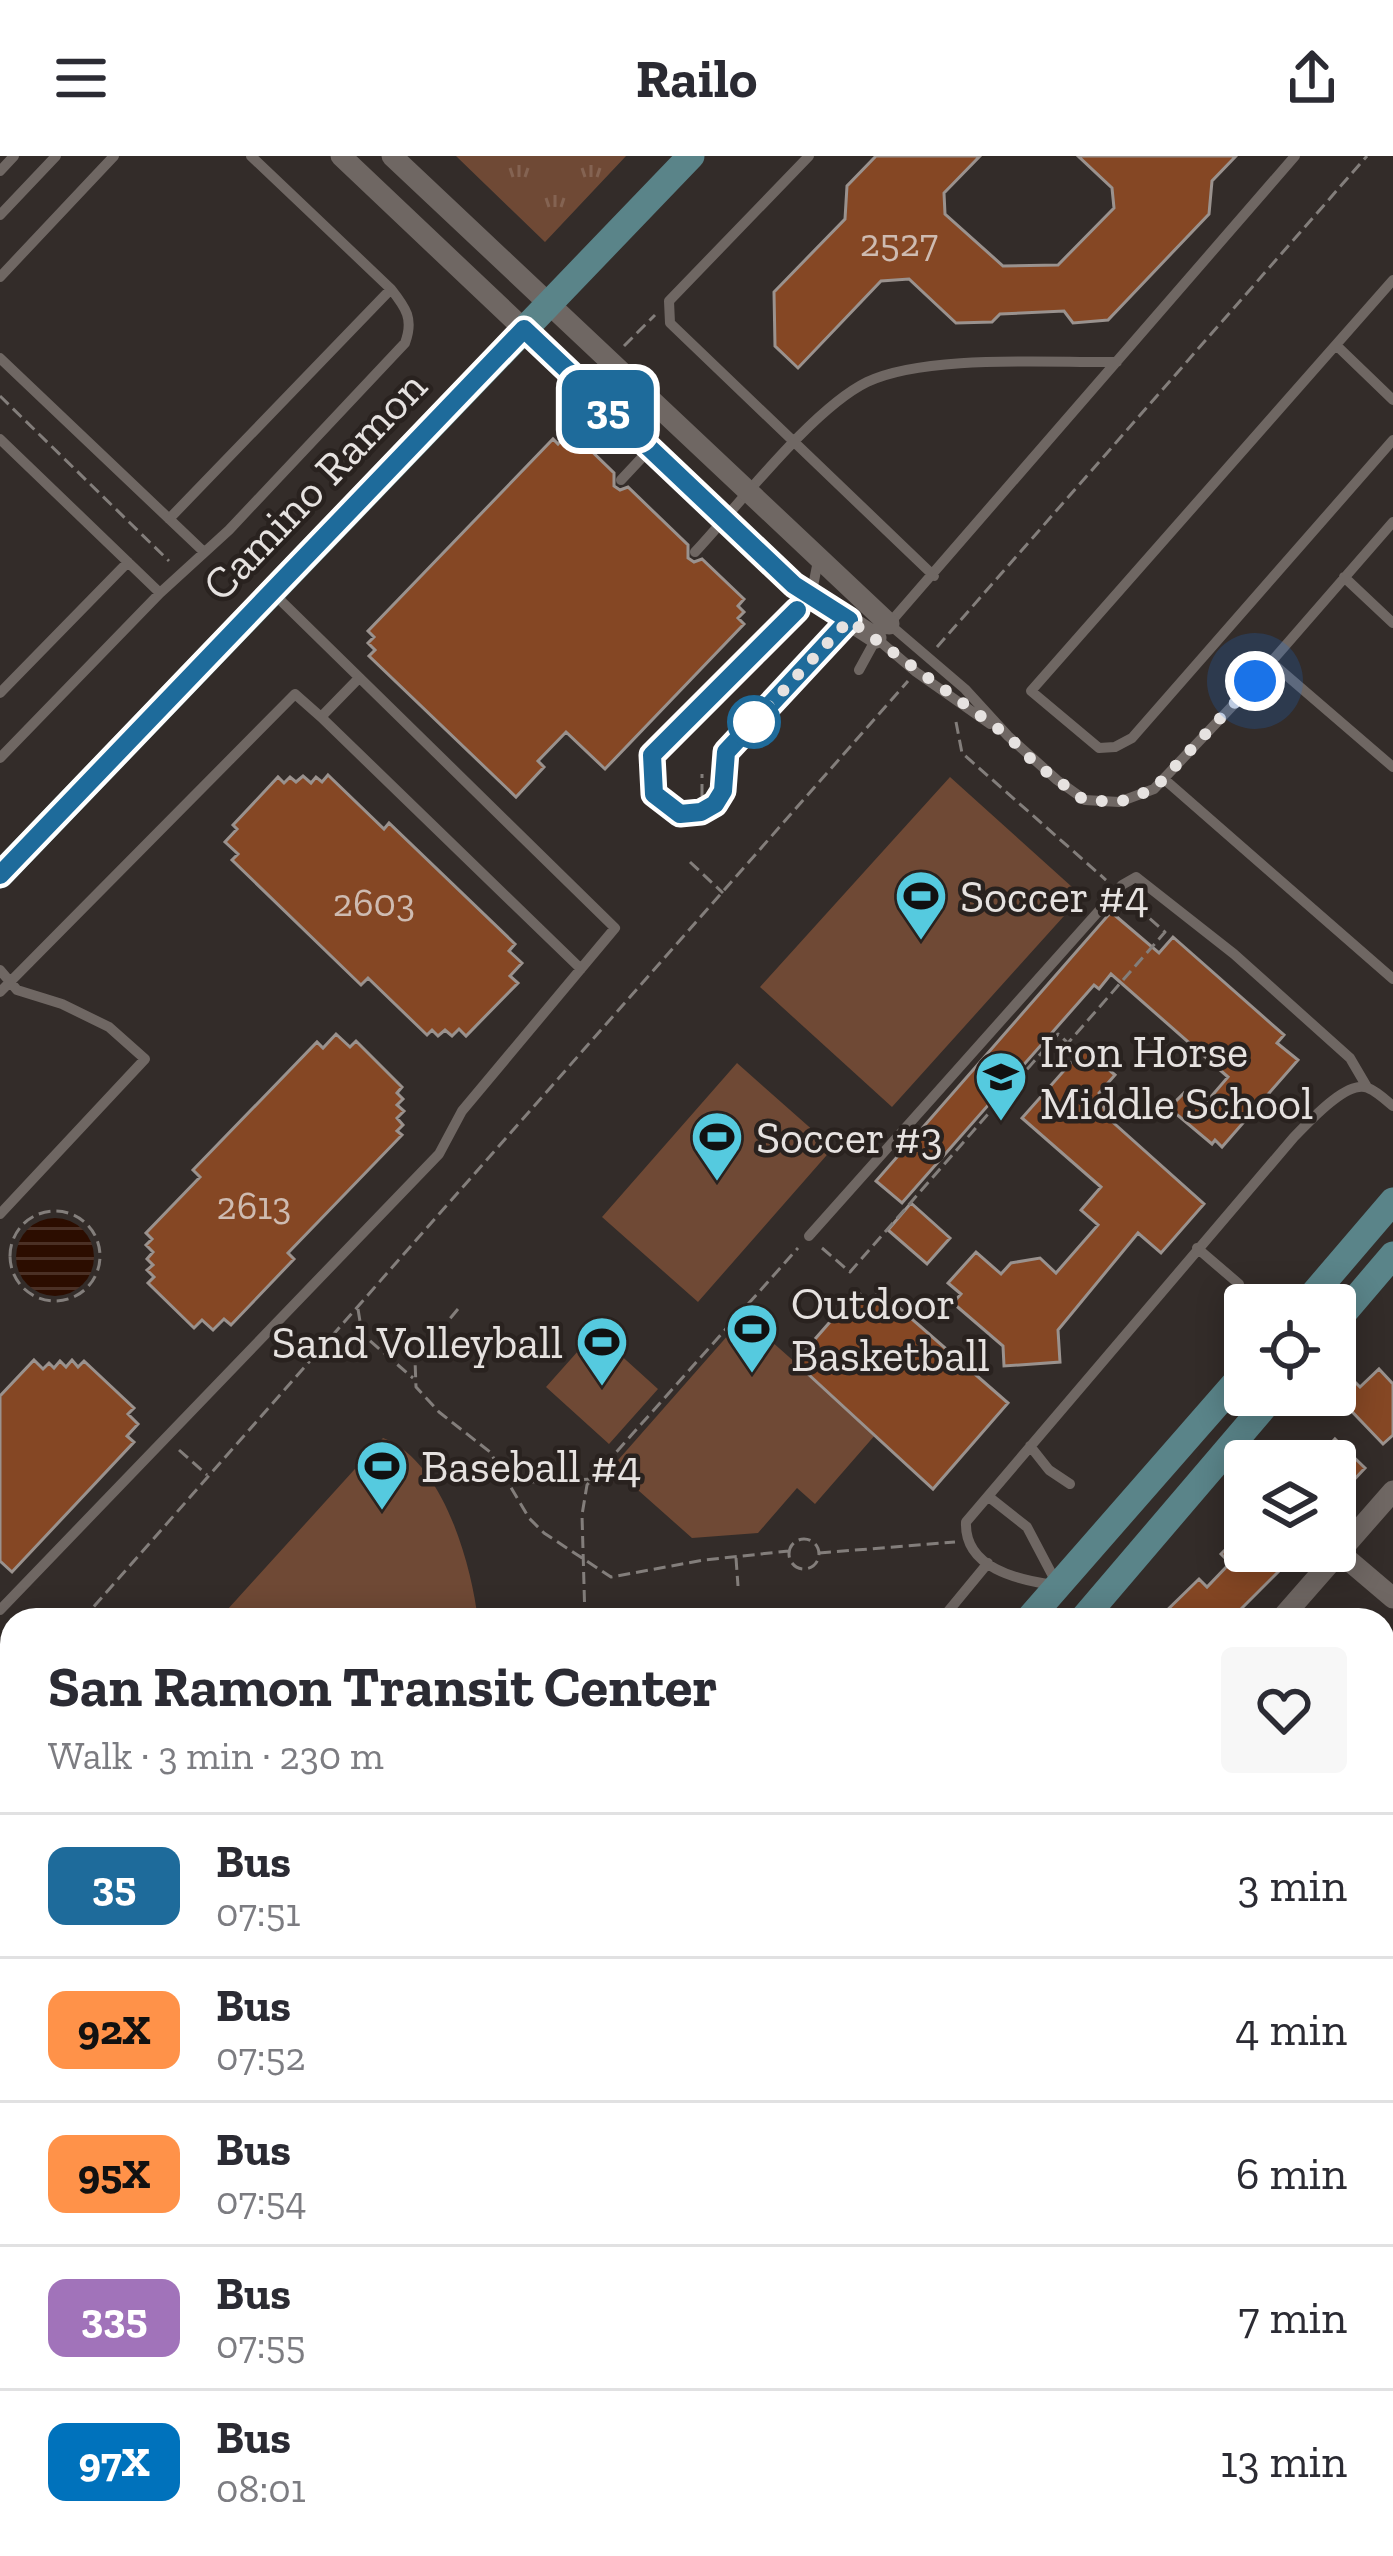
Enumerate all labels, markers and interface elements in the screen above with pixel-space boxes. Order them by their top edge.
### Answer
icon: menu [48,45,114,111]
icon: share [1279,45,1345,111]
text: Railo [636,46,757,111]
house number: 2527 [860,219,938,266]
street label: Camino Ramon [192,359,438,612]
line badge: 35 [554,370,662,448]
text: 35 [586,383,630,434]
your location [1225,651,1285,711]
unlabelled marker [729,697,779,747]
sports icon: Soccer #4 [893,868,949,942]
place label: Soccer #4 [960,870,1149,924]
house number: 2603 [333,879,415,926]
place label: Iron Horse Middle School [1040,1025,1313,1131]
school or university icon: Iron Horse Middle School [973,1049,1029,1123]
sports icon: Soccer #3 [689,1109,745,1183]
place label: Soccer #3 [756,1111,943,1165]
house number: 2613 [217,1182,291,1229]
place label: Outdoor Basketball [791,1277,990,1383]
map controls [1224,1284,1356,1572]
button: locate [1224,1284,1356,1416]
sports icon: Outdoor Basketball [724,1301,780,1375]
sports icon: Sand Volleyball [574,1314,630,1388]
place label: Sand Volleyball [272,1316,563,1370]
sports icon: Baseball #4 [354,1438,410,1512]
place label: Baseball #4 [421,1440,642,1494]
button: layers [1224,1440,1356,1572]
button: heart [1221,1647,1347,1773]
text: San Ramon Transit Center [48,1652,717,1721]
text: Walk · 3 min · 230 m [48,1732,384,1779]
text: Bus [216,1835,291,1889]
text: 3 min [1238,1859,1347,1913]
text: 35 [92,1860,136,1911]
text: 07:51 [216,1889,301,1936]
text: Bus [216,1979,291,2033]
text: 4 min [1235,2003,1347,2057]
text: 92X [78,2004,151,2055]
text: 07:52 [216,2033,306,2080]
text: Bus [216,2123,291,2177]
text: 6 min [1236,2147,1347,2201]
text: 95X [78,2148,150,2199]
text: 07:54 [216,2177,307,2224]
text: Bus [216,2267,291,2321]
text: 7 min [1238,2291,1347,2345]
text: 335 [81,2292,147,2343]
text: 07:55 [216,2321,306,2368]
text: Bus [216,2411,291,2465]
text: 13 min [1220,2435,1347,2489]
text: 97X [78,2436,150,2487]
text: 08:01 [216,2465,306,2512]

